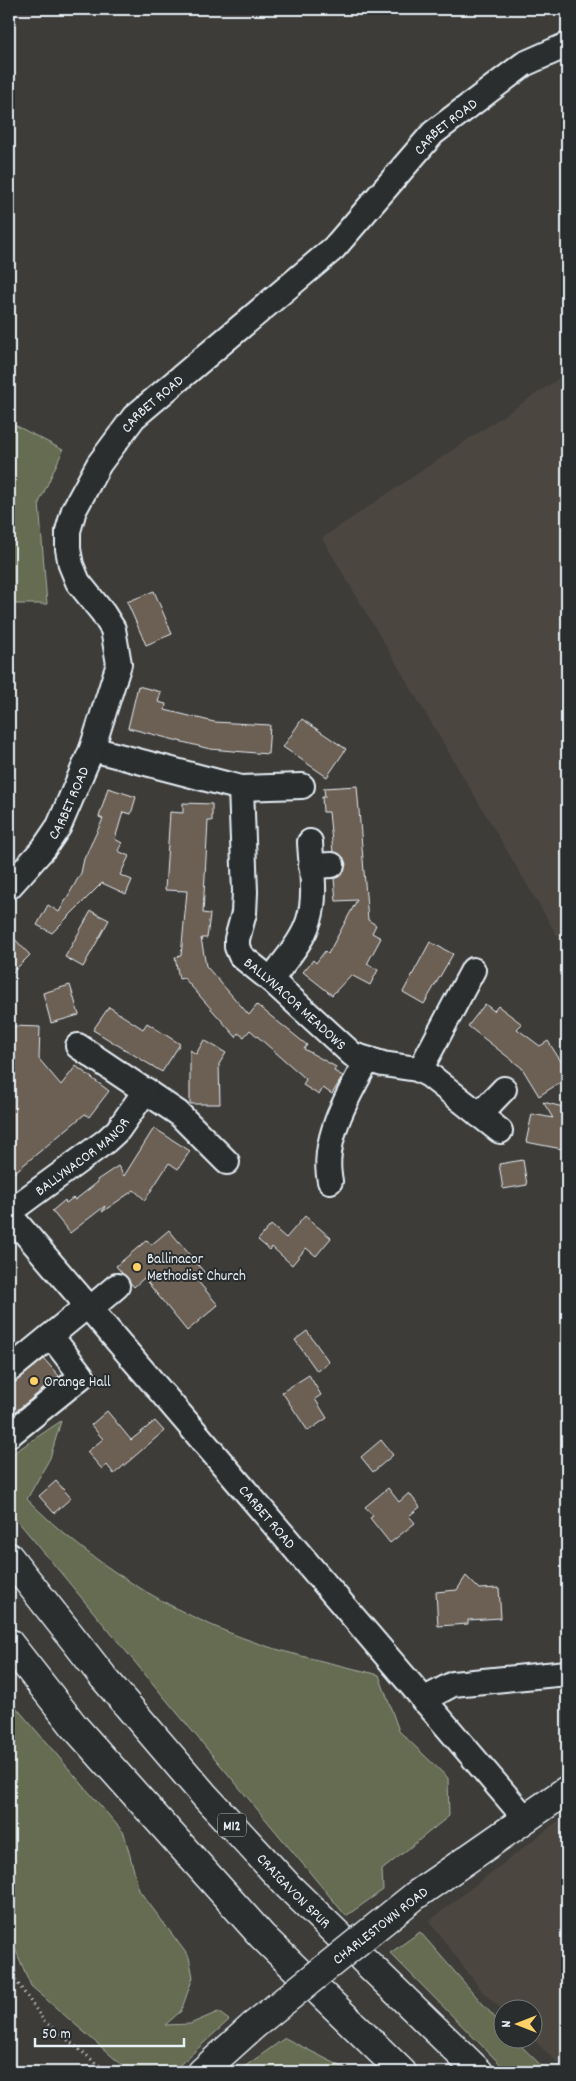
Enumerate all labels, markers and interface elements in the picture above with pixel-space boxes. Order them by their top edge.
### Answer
street label: CARBET ROAD [410,94,483,161]
street label: CARBET ROAD [117,370,190,438]
street label: CARBET ROAD [44,763,96,845]
street label: BALLYNACOR MEADOWS [238,953,350,1057]
street label: BALLYNACOR MANOR [31,1114,136,1202]
place label: Ballinacor Methodist Church [147,1249,246,1288]
marker: Ballinacor Methodist Church [131,1261,143,1273]
place label: Orange Hall [44,1372,111,1394]
marker: Orange Hall [28,1375,40,1387]
street label: CARBET ROAD [232,1481,300,1555]
road number: M12 [218,1814,246,1836]
street label: CRAIGAVON SPUR [250,1849,335,1935]
street label: CHARLESTOWN ROAD [329,1882,434,1971]
north arrow [494,1998,544,2048]
scale bar [35,2016,184,2048]
text: N [497,2020,517,2027]
text: 50 m [42,2024,71,2046]

